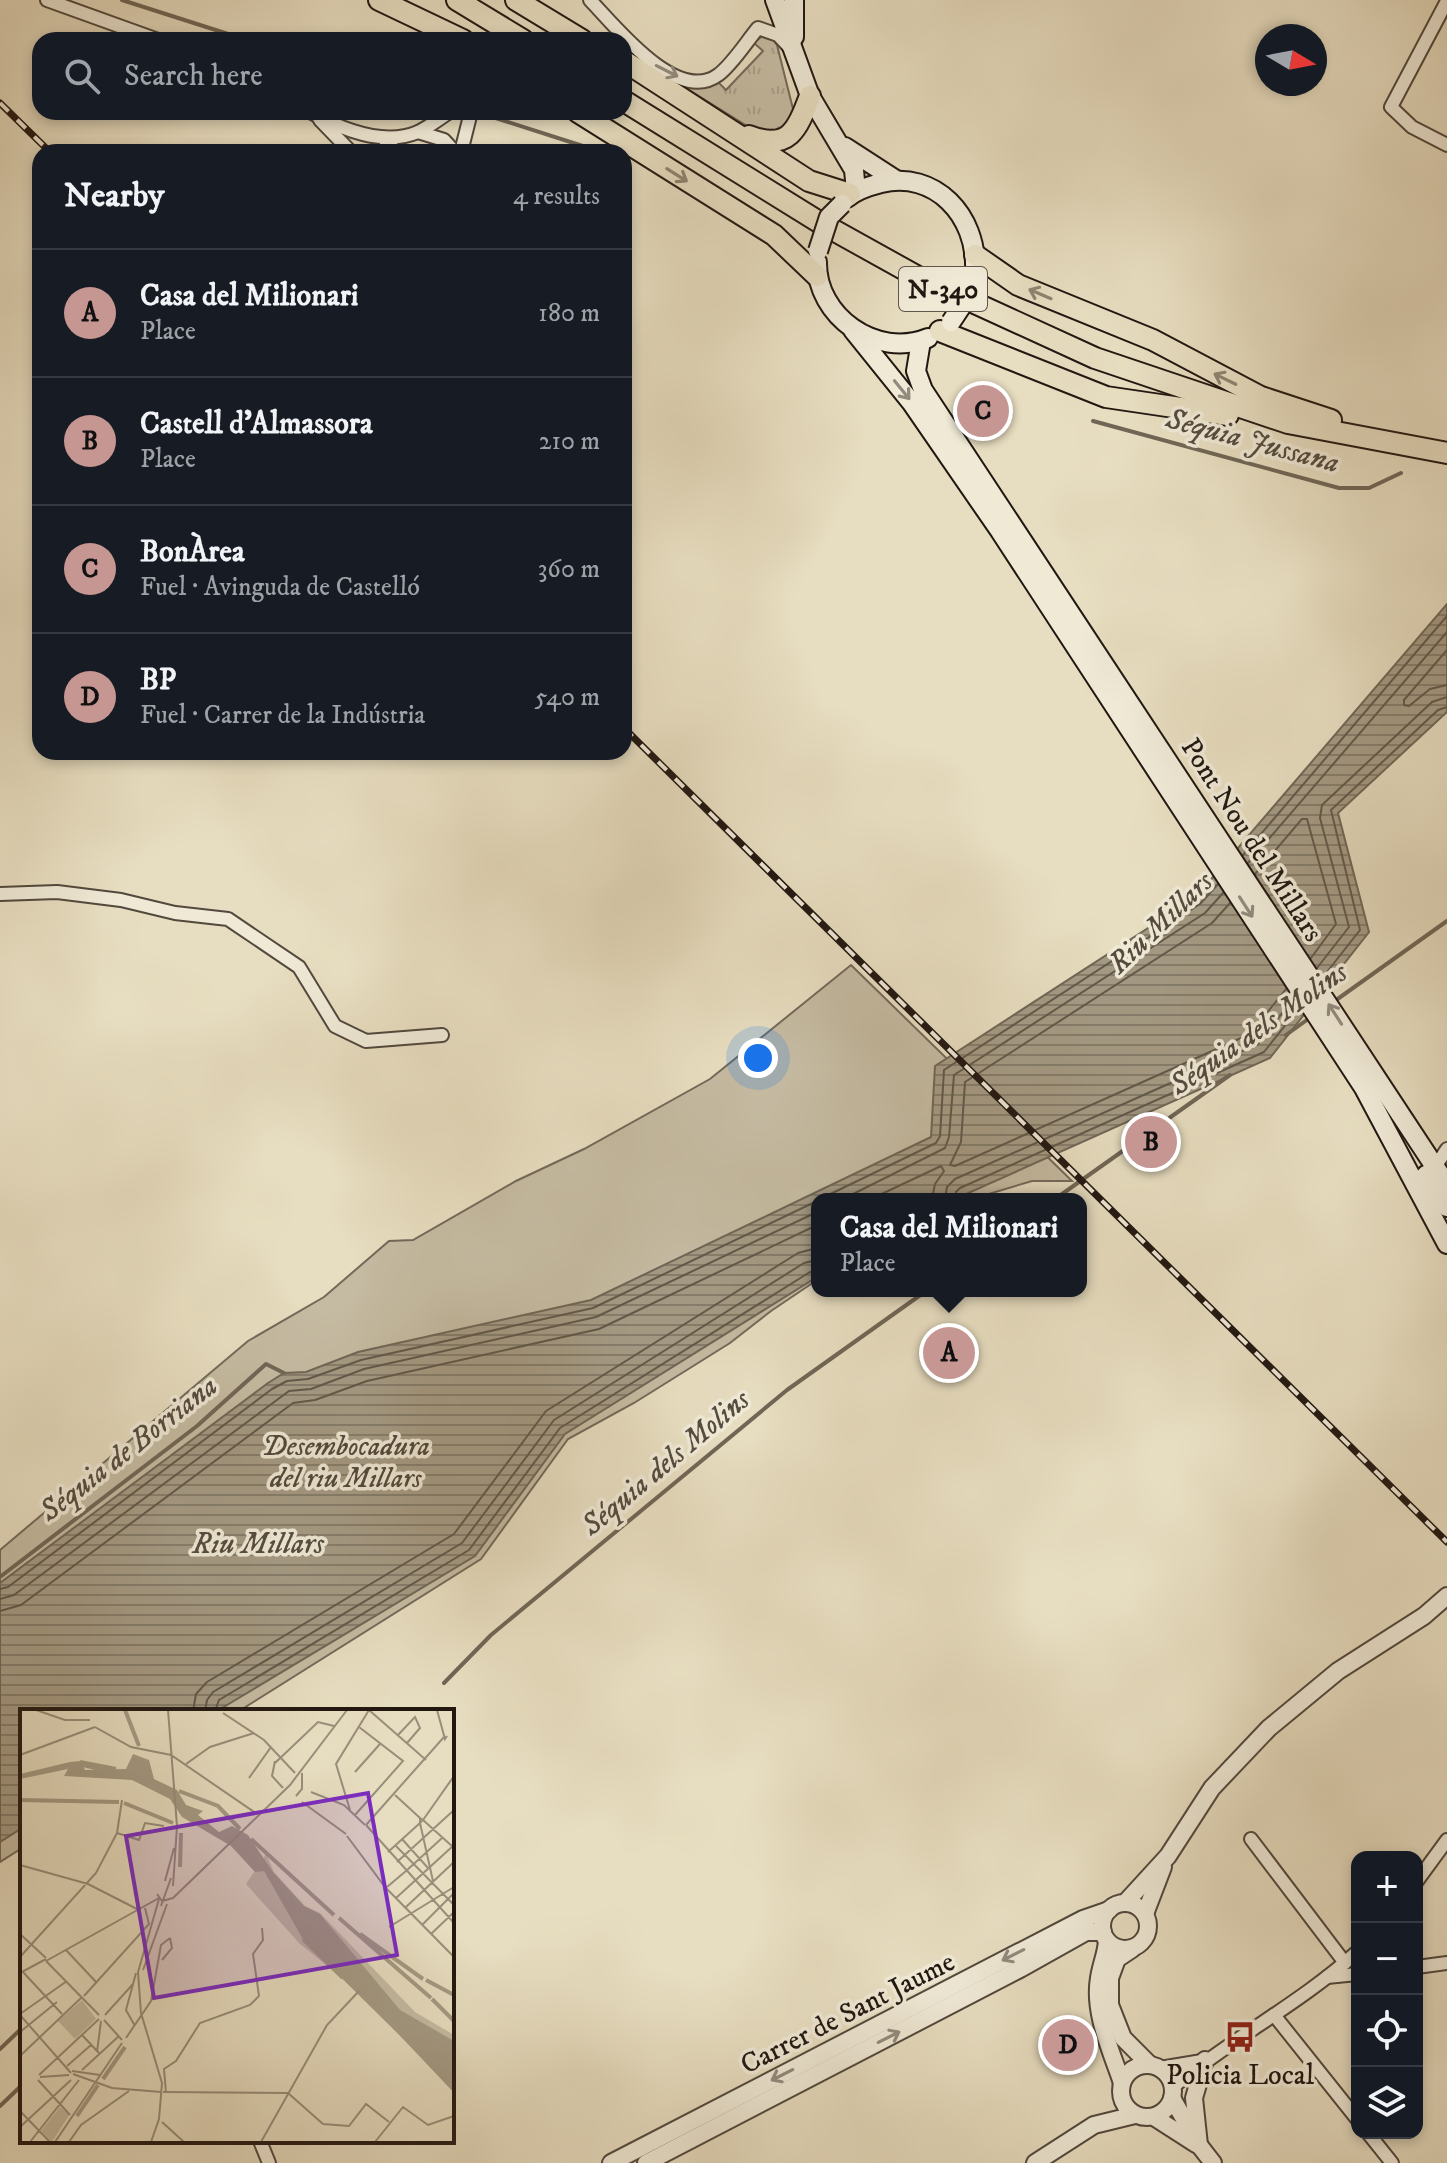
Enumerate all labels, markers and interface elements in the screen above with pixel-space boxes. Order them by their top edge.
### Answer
north arrow [1255,24,1327,96]
search box [32,32,632,120]
icon: search [60,54,104,98]
text: Search here [124,58,263,95]
one-way arrow [655,64,678,79]
one-way arrow [665,167,688,183]
text: Nearby [64,175,165,217]
text: 4 results [513,180,600,213]
road number: N-340 [899,267,987,311]
text: Casa del Milionari [140,278,359,315]
one-way arrow [1028,286,1052,300]
text: A [82,297,98,330]
text: 180 m [538,297,600,330]
text: Place [140,315,196,348]
one-way arrow [1213,371,1237,386]
one-way arrow [893,379,910,400]
pin: C [957,381,1009,441]
water label: Séquia Jussana [1161,400,1343,482]
text: Castell d'Almassora [140,406,373,443]
text: B [82,425,98,458]
text: 210 m [539,425,600,458]
text: Place [140,443,196,476]
text: BonÀrea [140,534,245,571]
text: C [81,553,99,586]
text: 360 m [538,553,600,586]
text: Fuel · Avinguda de Castelló [140,571,420,604]
text: BP [140,662,176,699]
text: D [80,681,100,714]
text: 540 m [534,681,600,714]
text: Fuel · Carrer de la Indústria [140,699,425,732]
street label: Pont Nou del Millars [1173,731,1331,948]
water label: Riu Millars [1100,863,1222,983]
one-way arrow [1238,896,1255,918]
water label: Séquia dels Molins [1162,954,1356,1105]
one-way arrow [1326,1003,1342,1026]
your location [738,1038,778,1078]
pin: B [1125,1112,1177,1172]
popup [811,1193,1087,1297]
text: Casa del Milionari [840,1210,1058,1247]
text: Place [840,1247,896,1280]
pin: A [923,1323,975,1383]
water label: Séquia de Borriana [32,1368,225,1531]
water label: Séquia dels Molins [573,1381,758,1545]
park label: Desembocadura del riu Millars [262,1429,430,1496]
water label: Riu Millars [191,1526,325,1563]
inset map [20,1709,454,2143]
map controls [1351,1851,1423,2139]
button: + [1351,1851,1423,1923]
button: − [1351,1923,1423,1995]
street label: Carrer de Sant Jaume [735,1944,961,2082]
one-way arrow [1001,1948,1025,1964]
button: locate [1351,1995,1423,2067]
pin: D [1042,2015,1094,2075]
bus stop icon: Policia Local [1223,2020,1257,2054]
one-way arrow [877,2028,901,2044]
place label: Policia Local [1166,2058,1315,2093]
one-way arrow [770,2067,794,2083]
button: layers [1351,2067,1423,2139]

